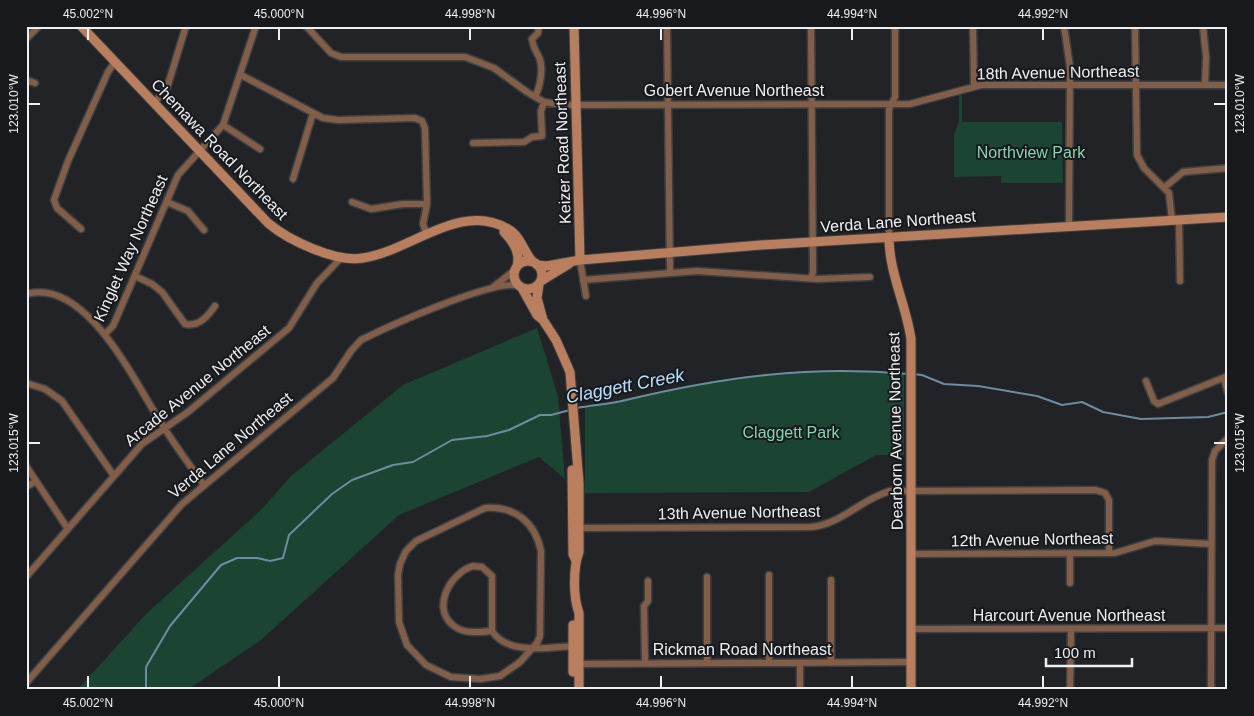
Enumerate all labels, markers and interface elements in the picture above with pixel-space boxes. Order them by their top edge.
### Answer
text: 45.002°N [63,7,113,21]
text: 45.000°N [254,7,304,21]
text: 44.998°N [445,7,495,21]
text: 44.996°N [636,7,686,21]
text: 44.994°N [827,7,877,21]
text: 44.992°N [1018,7,1068,21]
street label: Keizer Road Northeast [551,61,574,224]
street label: 18th Avenue Northeast [977,63,1140,82]
text: 123.010°W [7,74,21,134]
text: 123.010°W [1233,74,1247,134]
street label: Chemawa Road Northeast [148,76,292,223]
street label: Gobert Avenue Northeast [644,82,825,99]
park label: Northview Park [977,144,1086,161]
street label: Kinglet Way Northeast [90,172,171,324]
street label: Verda Lane Northeast [820,208,977,235]
street label: Arcade Avenue Northeast [121,321,274,449]
street label: Dearborn Avenue Northeast [885,331,906,530]
water label: Claggett Creek [564,365,687,407]
street label: Verda Lane Northeast [165,388,296,502]
text: 123.015°W [7,413,21,473]
text: 123.015°W [1233,413,1247,473]
park label: Claggett Park [743,424,840,441]
street label: 13th Avenue Northeast [658,503,821,522]
street label: 12th Avenue Northeast [951,530,1114,549]
street label: Harcourt Avenue Northeast [973,607,1166,624]
scale bar [1046,636,1133,668]
street label: Rickman Road Northeast [653,641,832,658]
text: 100 m [1054,644,1096,661]
text: 45.002°N [63,696,113,710]
text: 45.000°N [254,696,304,710]
text: 44.998°N [445,696,495,710]
text: 44.996°N [636,696,686,710]
text: 44.994°N [827,696,877,710]
text: 44.992°N [1018,696,1068,710]

